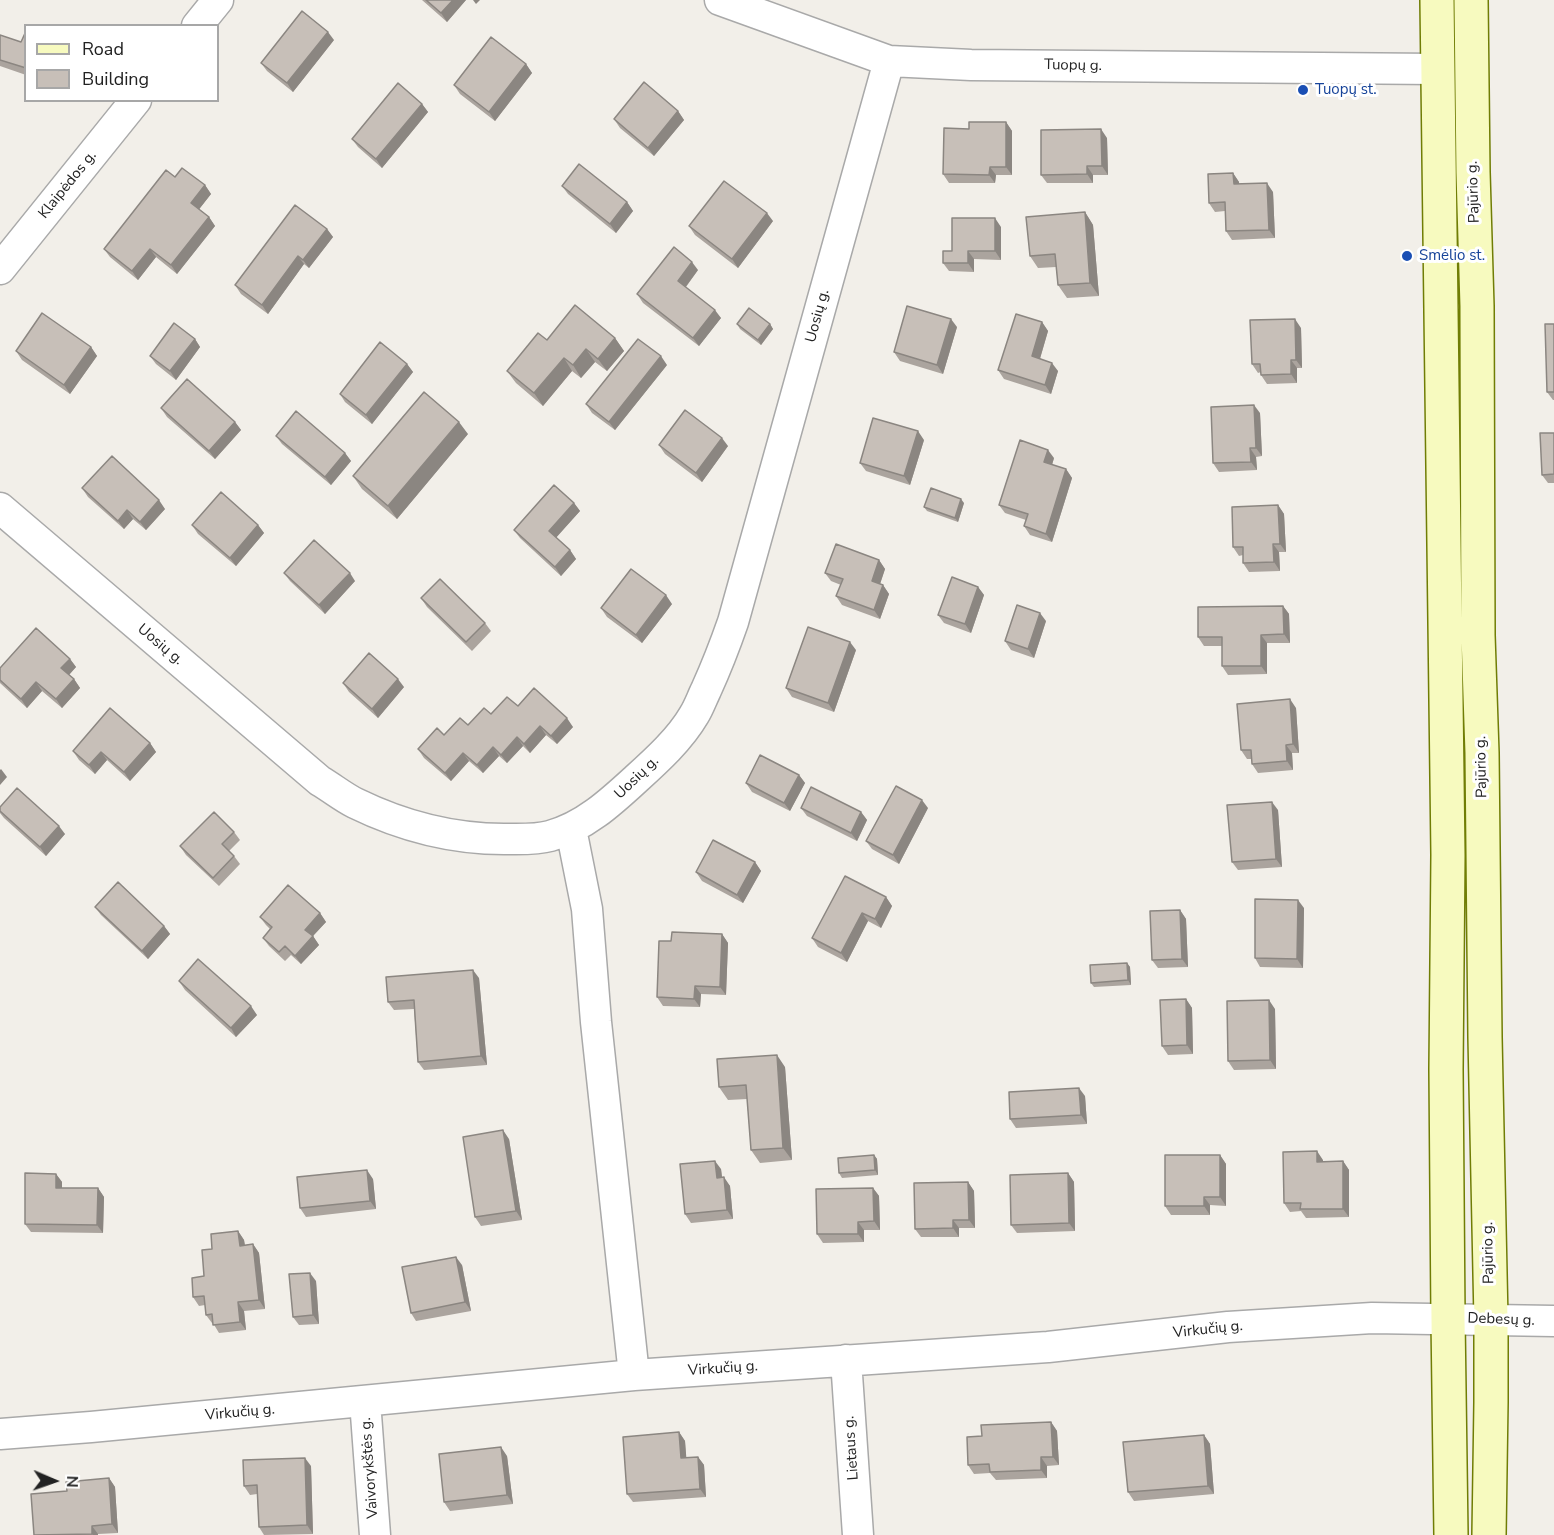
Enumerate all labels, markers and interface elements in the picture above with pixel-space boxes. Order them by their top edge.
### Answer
legend [24,24,219,102]
text: Road [82,37,124,61]
street label: Tuopų g. [1044,56,1102,76]
text: Building [82,67,149,91]
place label: Tuopų st. [1315,81,1377,99]
marker: Tuopų st. [1296,83,1310,97]
street label: Klaipėdos g. [35,147,101,223]
street label: Pajūrio g. [1464,161,1484,223]
place label: Smėlio st. [1419,247,1485,265]
marker: Smėlio st. [1400,249,1414,263]
street label: Uosių g. [802,287,834,345]
street label: Uosių g. [133,621,187,669]
street label: Pajūrio g. [1472,736,1492,798]
street label: Uosių g. [611,753,663,803]
street label: Pajūrio g. [1479,1222,1499,1284]
street label: Debesų g. [1467,1310,1535,1330]
street label: Virkučių g. [1172,1317,1244,1343]
street label: Virkučių g. [687,1358,759,1380]
street label: Virkučių g. [204,1401,276,1425]
street label: Lietaus g. [841,1415,863,1481]
street label: Vaivorykštės g. [357,1417,383,1519]
north arrow [24,1451,84,1511]
text: N [61,1475,83,1488]

